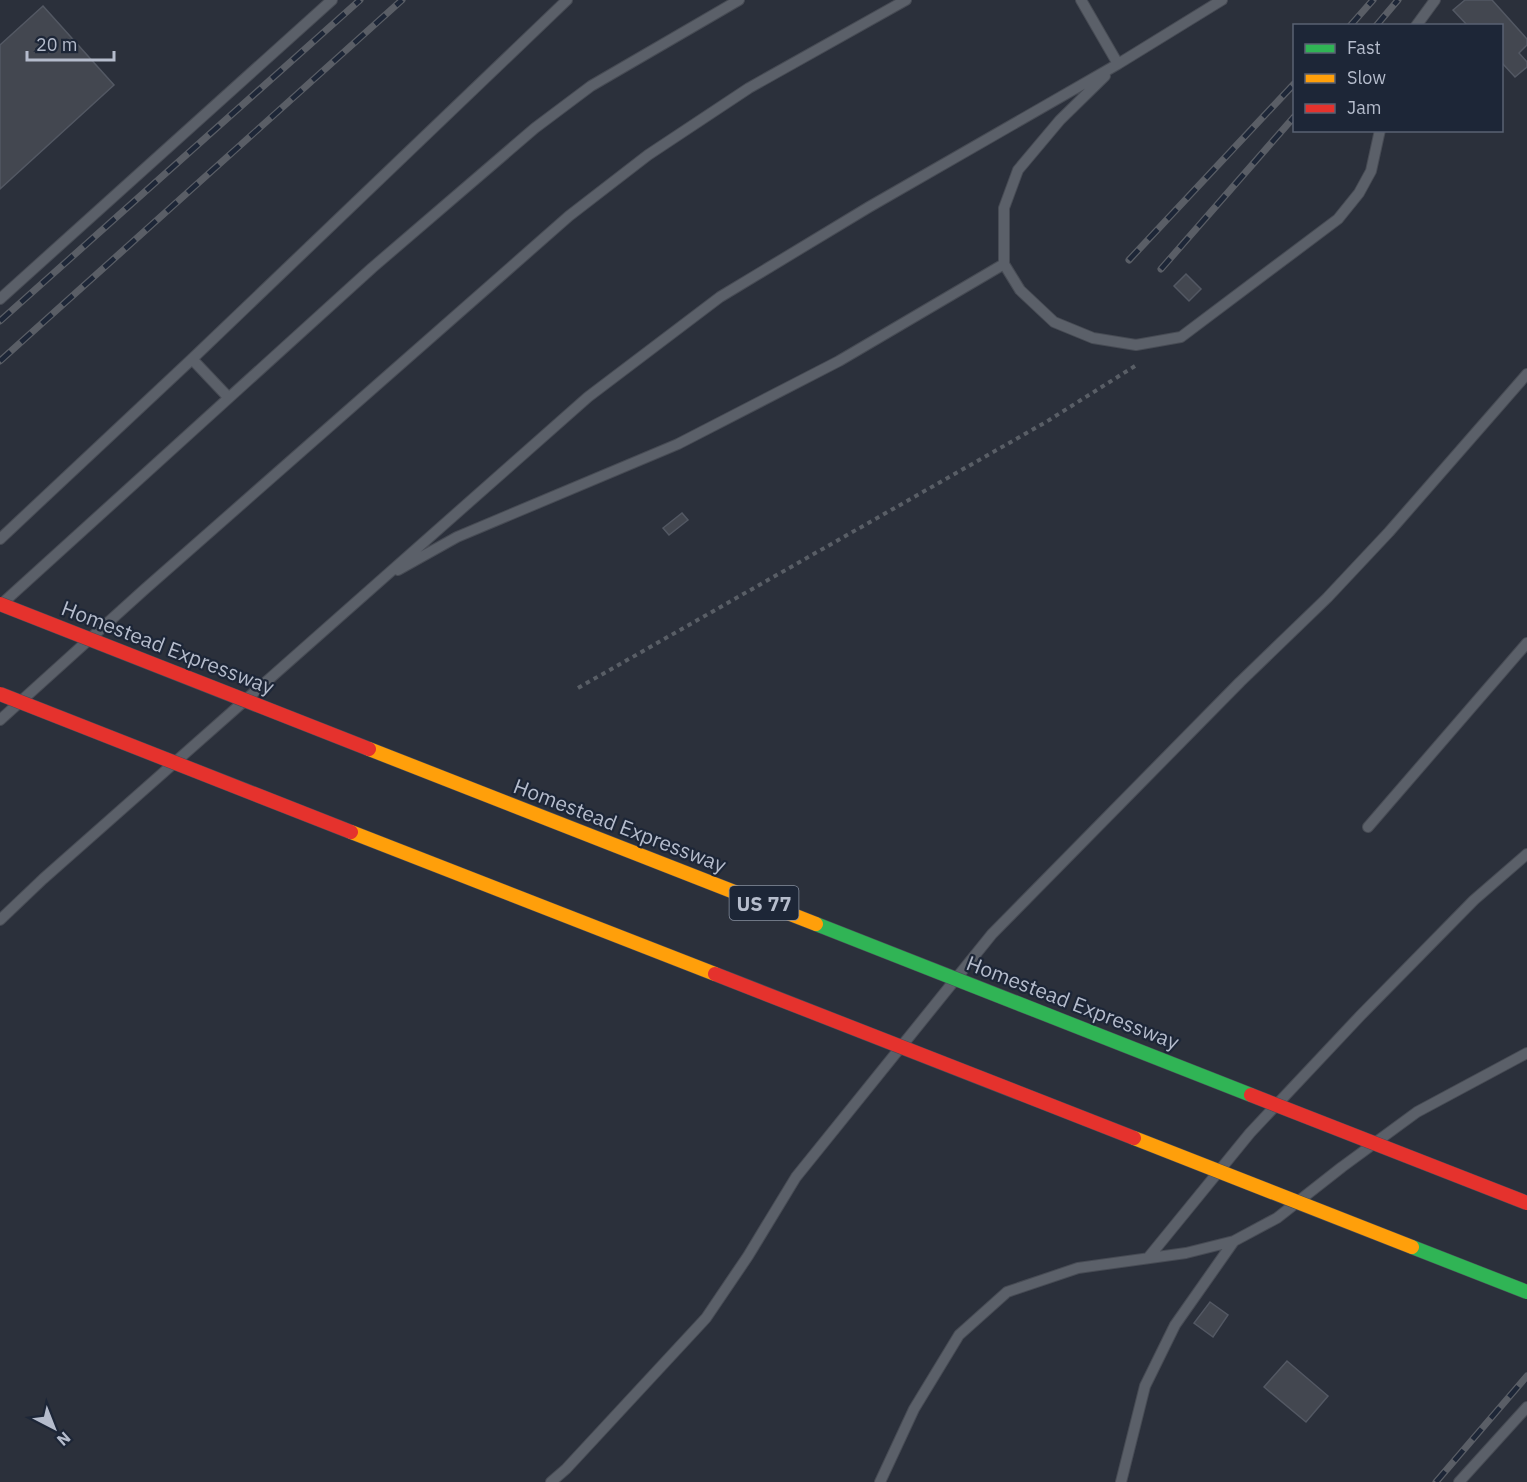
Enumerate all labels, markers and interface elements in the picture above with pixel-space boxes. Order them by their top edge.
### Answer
scale bar [27,24,114,62]
legend [1293,24,1503,132]
text: 20 m [36,33,78,56]
text: Fast [1347,36,1381,59]
text: Slow [1347,66,1386,89]
text: Jam [1347,96,1382,119]
street label: Homestead Expressway [58,594,279,701]
street label: Homestead Expressway [510,772,731,879]
road number: US 77 [730,886,798,920]
street label: Homestead Expressway [963,949,1184,1056]
north arrow [24,1398,84,1458]
text: N [53,1428,75,1450]

